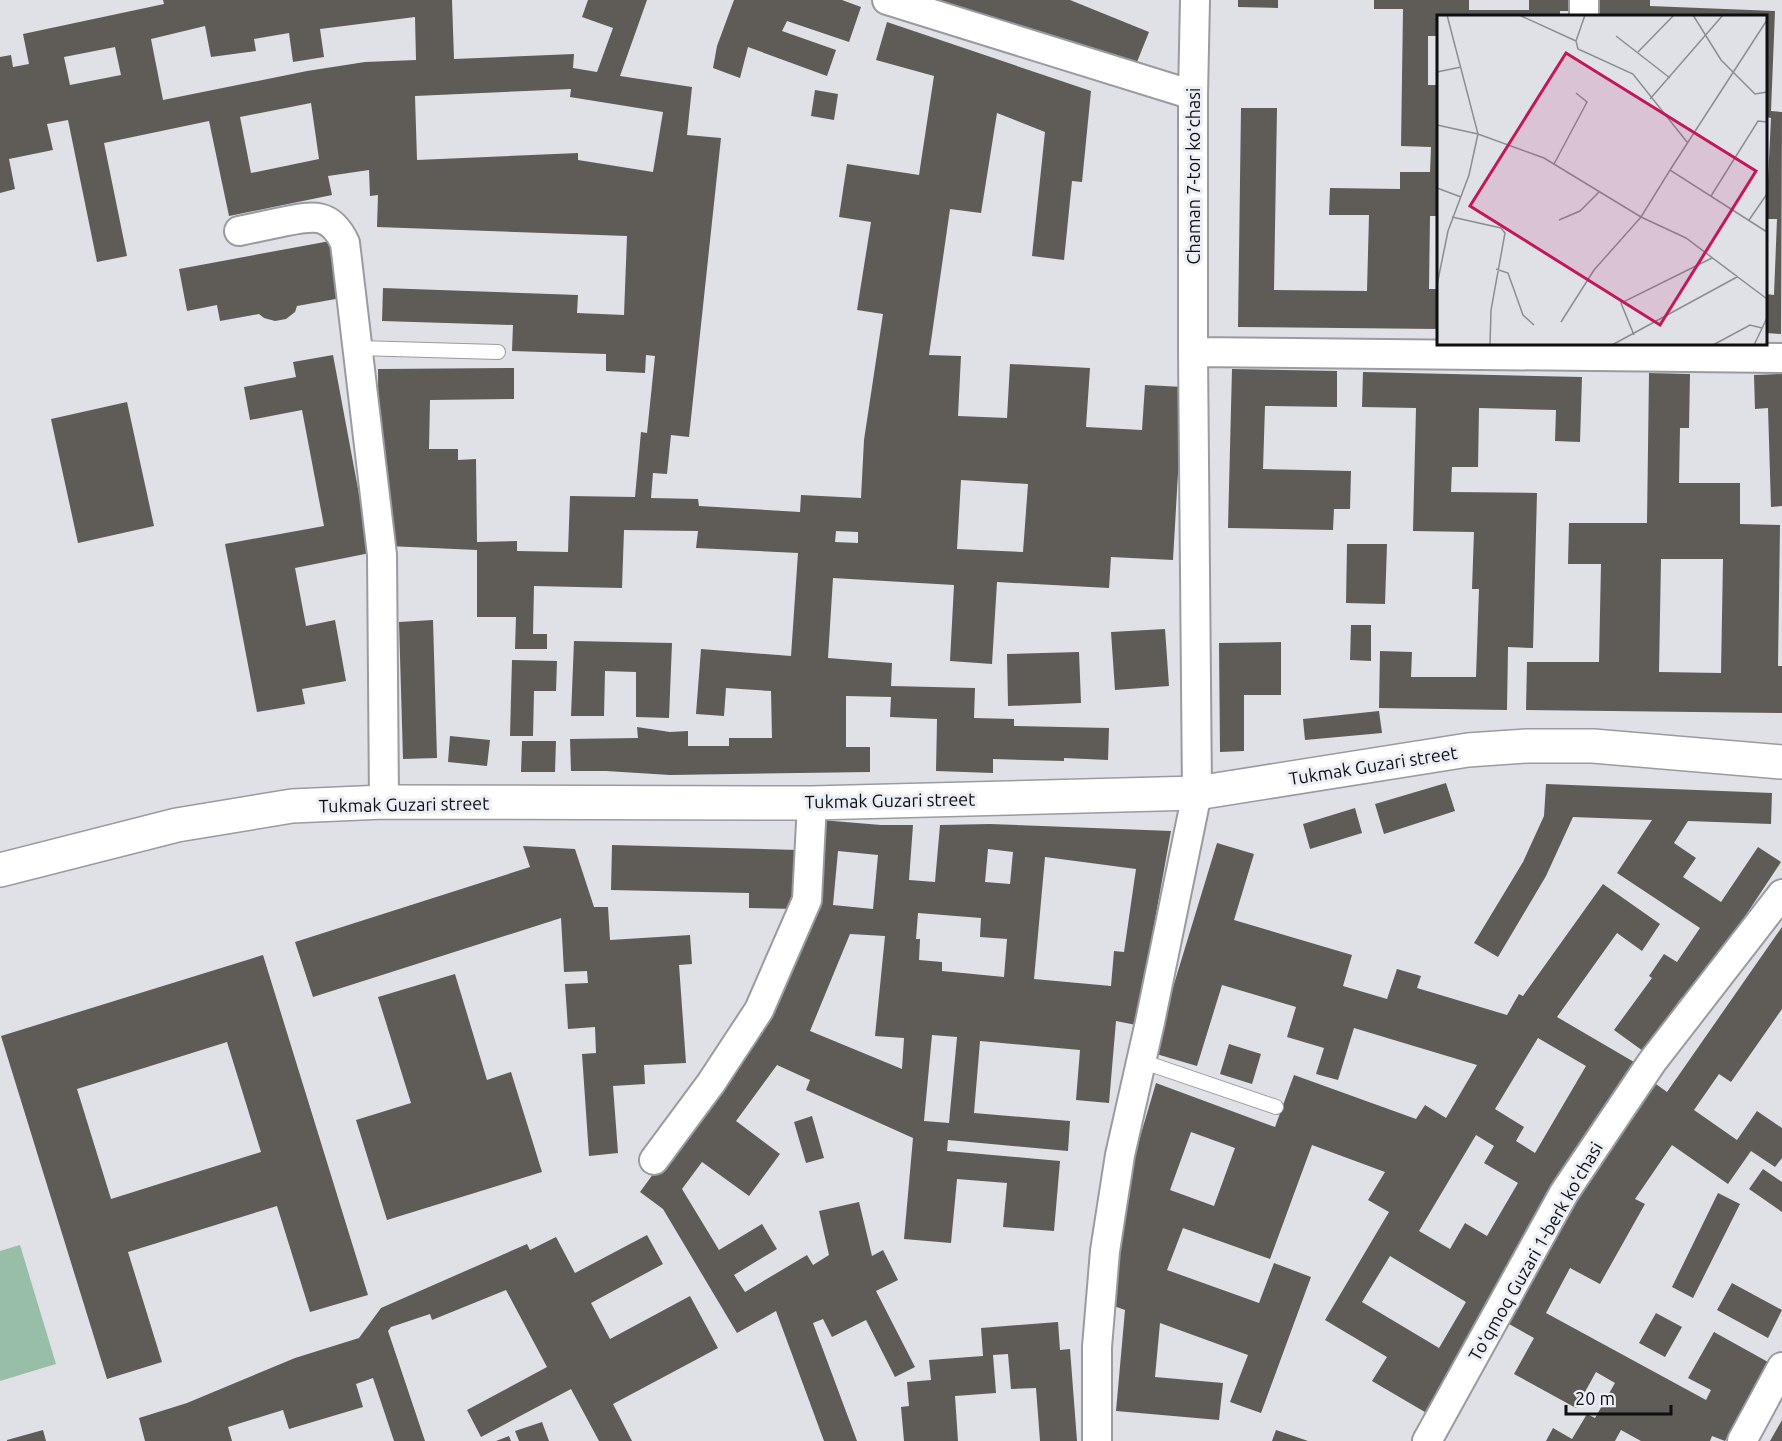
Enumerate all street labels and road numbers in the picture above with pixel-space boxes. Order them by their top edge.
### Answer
street label: Chaman 7-tor koʻchasi [1183,88,1203,264]
street label: Tukmak Guzari street [1287,742,1459,788]
street label: Tukmak Guzari street [805,789,975,811]
street label: Tukmak Guzari street [319,793,489,815]
street label: Toʻqmoq Guzari 1-berk koʻchasi [1464,1138,1606,1364]

